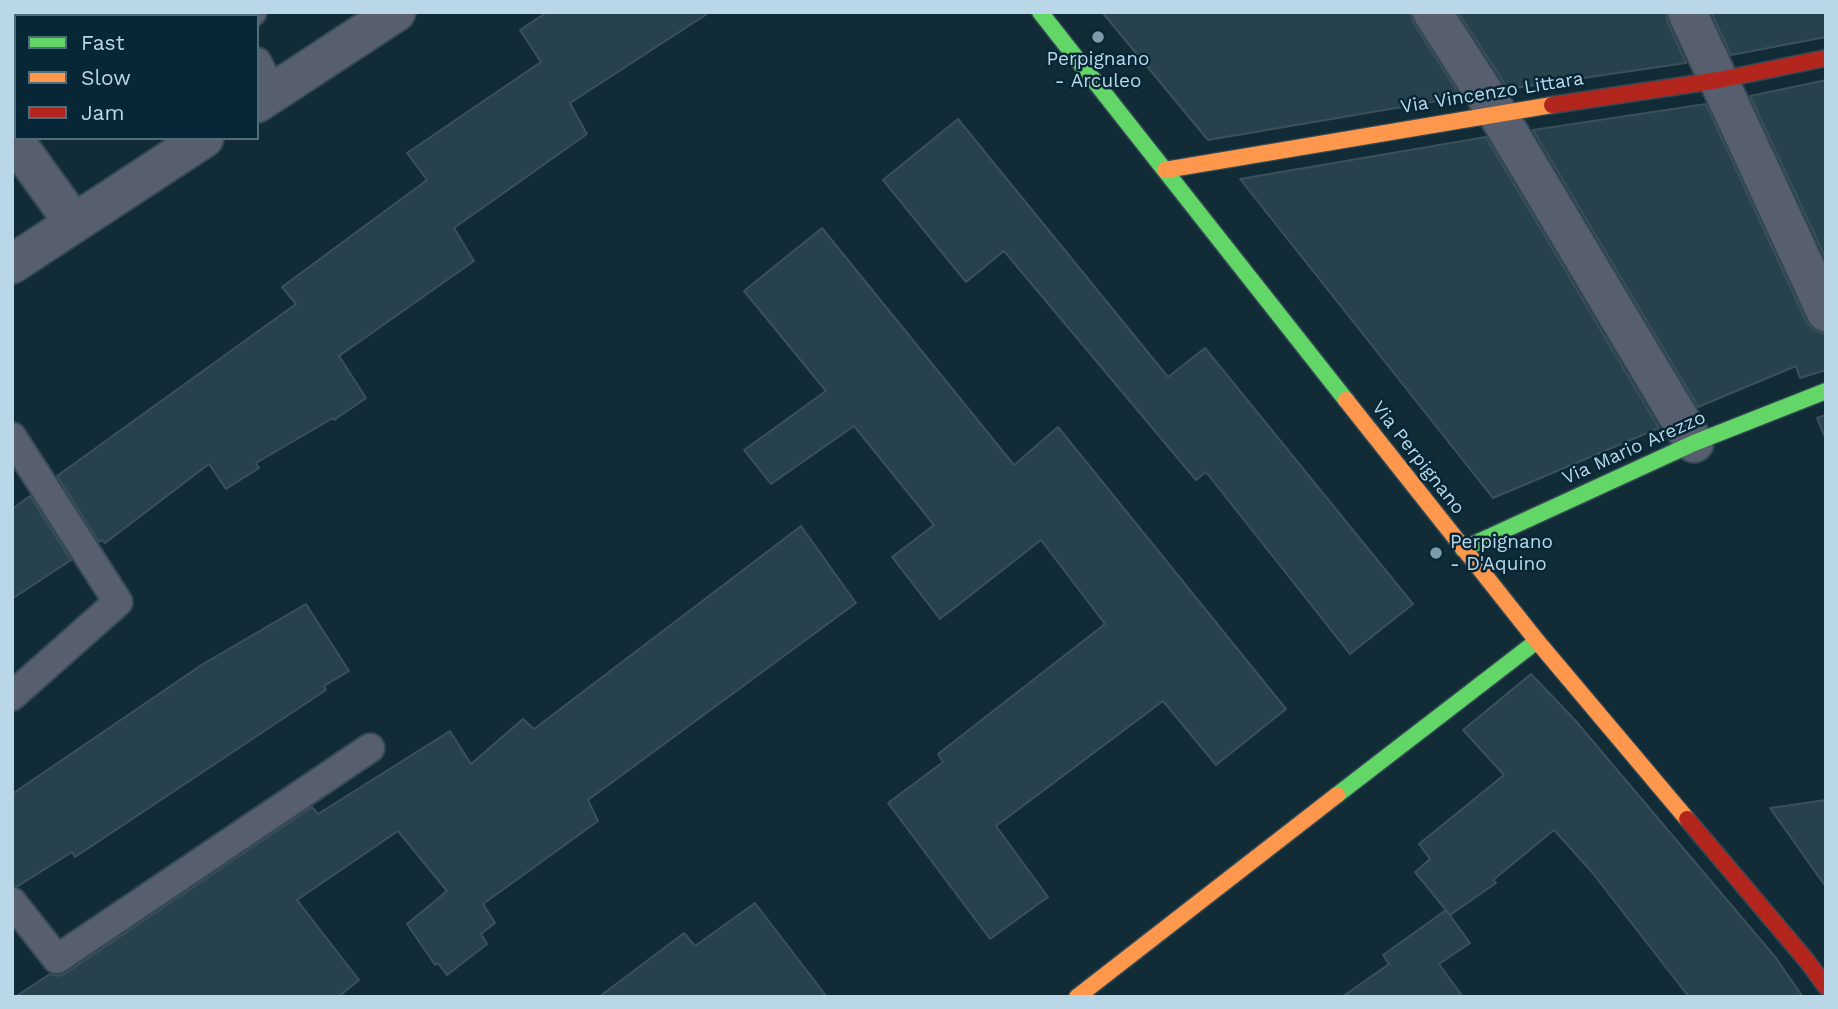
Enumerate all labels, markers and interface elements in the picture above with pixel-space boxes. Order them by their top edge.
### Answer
legend [14,14,259,140]
marker: Perpignano - Arculeo [1090,29,1106,45]
text: Fast [81,30,125,55]
place label: Perpignano - Arculeo [1047,48,1149,92]
text: Slow [81,65,131,90]
street label: Via Vincenzo Littara [1399,67,1585,119]
text: Jam [81,100,124,125]
street label: Via Perpignano [1367,397,1469,519]
street label: Via Mario Arezzo [1559,406,1709,490]
place label: Perpignano - D'Aquino [1450,531,1553,575]
marker: Perpignano - D'Aquino [1428,545,1444,561]

